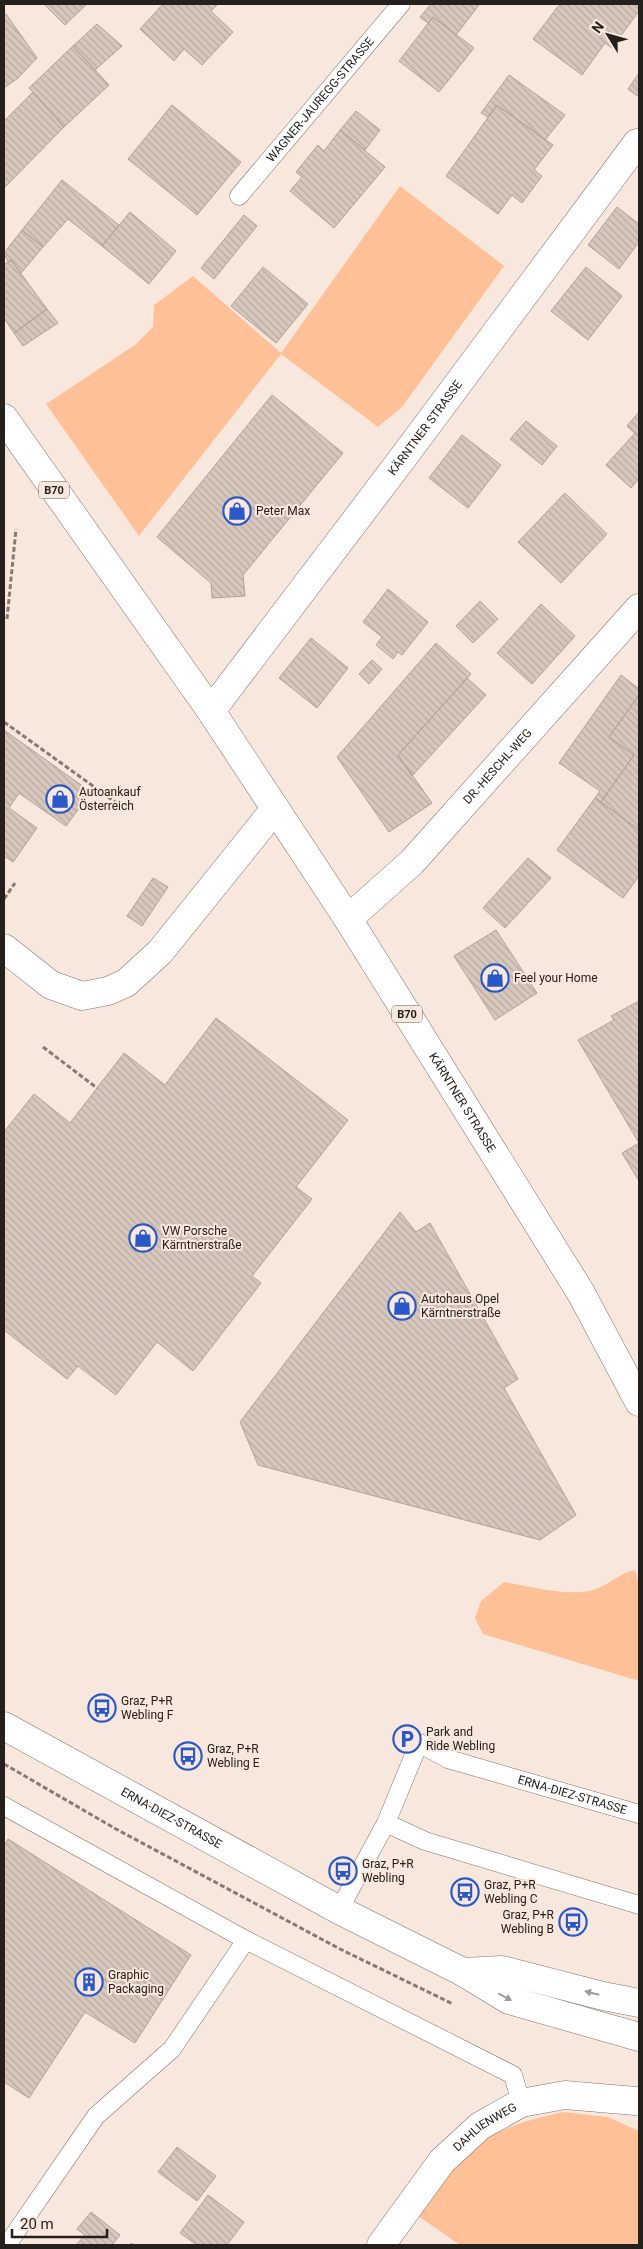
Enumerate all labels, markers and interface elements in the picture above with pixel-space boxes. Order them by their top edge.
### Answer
north arrow [583,10,633,60]
text: N [588,18,607,36]
street label: WAGNER-JAUREGG-STRASSE [264,34,377,165]
street label: KÄRNTNER STRASSE [385,378,465,478]
road number: B70 [39,482,69,498]
shop icon: Peter Max [222,496,252,526]
place label: Peter Max [256,504,310,518]
street label: DR.-HESCHL-WEG [460,726,535,807]
shop icon: Autoankauf Österreich [45,784,75,814]
place label: Autoankauf Österreich [79,785,141,813]
shop icon: Feel your Home [480,963,510,993]
place label: Feel your Home [514,971,598,985]
road number: B70 [392,1006,422,1022]
street label: KÄRNTNER STRASSE [426,1050,499,1155]
shop icon: VW Porsche Kärntnerstraße [128,1223,158,1253]
place label: VW Porsche Kärntnerstraße [162,1224,242,1252]
shop icon: Autohaus Opel Kärntnerstraße [387,1291,417,1321]
place label: Autohaus Opel Kärntnerstraße [421,1292,501,1320]
bus stop icon: Graz, P+R Webling F [87,1693,117,1723]
place label: Graz, P+R Webling F [121,1694,174,1722]
parking icon: Park and Ride Webling [392,1724,422,1754]
place label: Park and Ride Webling [426,1725,495,1753]
bus stop icon: Graz, P+R Webling E [173,1741,203,1771]
place label: Graz, P+R Webling E [207,1742,260,1770]
street label: ERNA-DIEZ-STRASSE [516,1772,629,1817]
street label: ERNA-DIEZ-STRASSE [118,1785,225,1851]
bus stop icon: Graz, P+R Webling [328,1856,358,1886]
place label: Graz, P+R Webling [362,1857,414,1885]
bus stop icon: Graz, P+R Webling C [450,1877,480,1907]
place label: Graz, P+R Webling C [484,1878,538,1906]
bus stop icon: Graz, P+R Webling B [558,1907,588,1937]
place label: Graz, P+R Webling B [501,1908,555,1936]
building icon: Graphic Packaging [74,1967,104,1997]
place label: Graphic Packaging [108,1968,164,1996]
one-way arrow [584,1988,599,1996]
one-way arrow [498,1992,512,2001]
street label: DAHLIENWEG [450,2100,519,2154]
scale bar [12,2206,108,2238]
text: 20 m [20,2215,54,2233]

